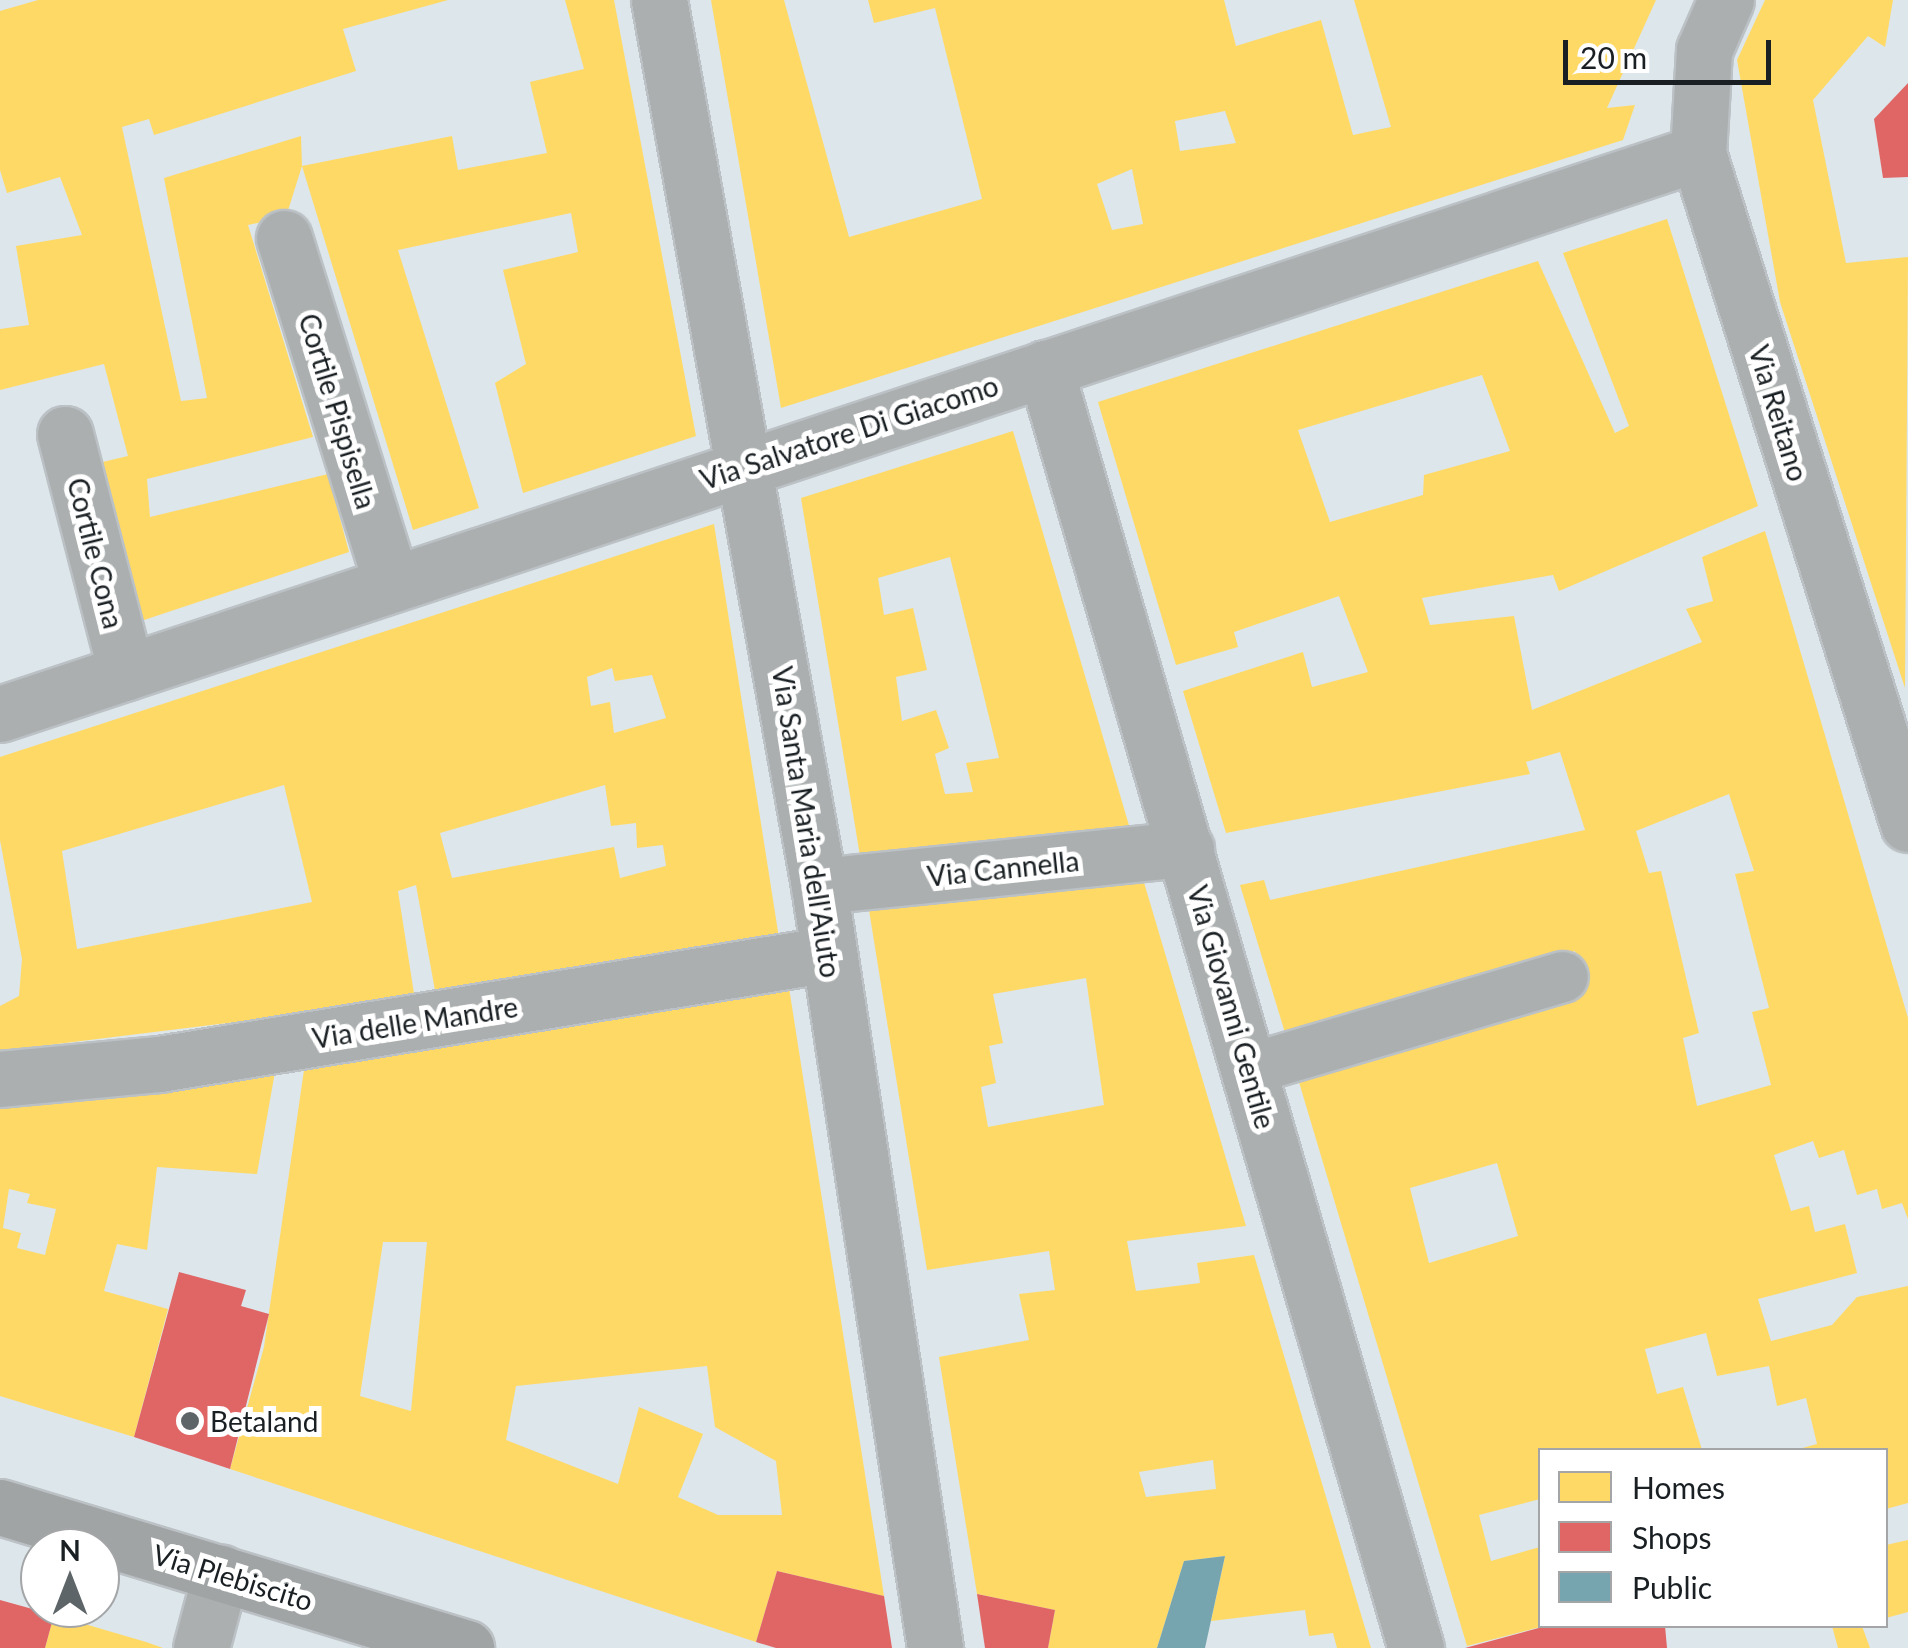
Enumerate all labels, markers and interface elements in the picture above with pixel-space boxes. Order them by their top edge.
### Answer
scale bar [1568,20,1776,82]
text: 20 m [1580,39,1647,75]
street label: Cortile Pispisella [292,309,384,513]
street label: Via Reitano [1742,341,1816,485]
street label: Via Salvatore Di Giacomo [696,368,1002,496]
street label: Cortile Cona [61,474,131,632]
street label: Via Santa Maria dell'Aiuto [766,664,848,980]
street label: Via Cannella [925,843,1081,893]
street label: Via Giovanni Gentile [1181,881,1283,1133]
street label: Via delle Mandre [310,989,520,1055]
place label: Betaland [210,1404,318,1438]
marker: Betaland [179,1410,201,1432]
legend [1538,1448,1888,1628]
text: Homes [1632,1469,1725,1505]
text: Shops [1632,1519,1712,1555]
north arrow [20,1528,120,1628]
text: N [59,1533,81,1567]
street label: Via Plebiscito [149,1537,317,1617]
text: Public [1632,1569,1712,1605]

